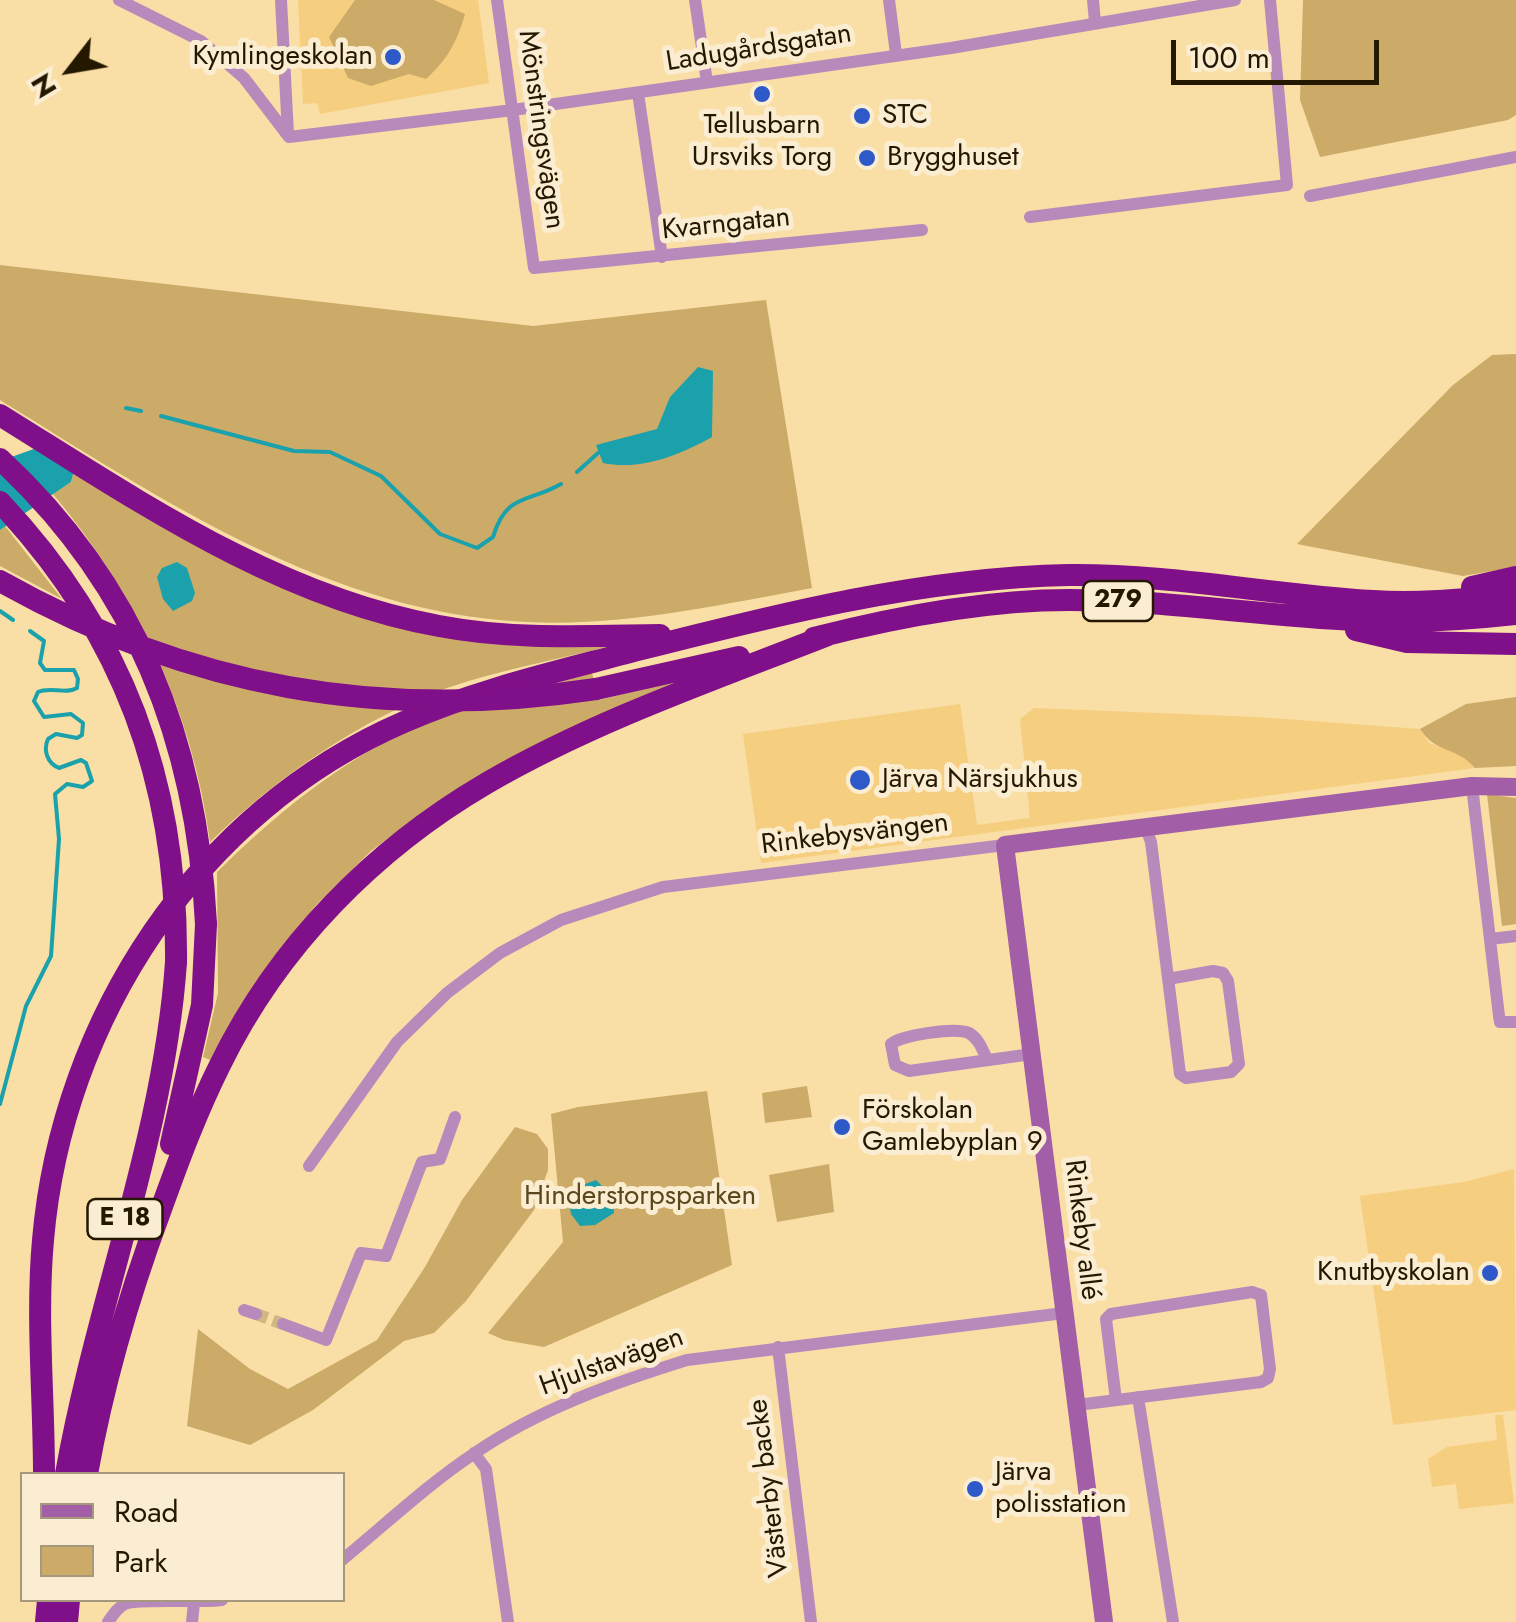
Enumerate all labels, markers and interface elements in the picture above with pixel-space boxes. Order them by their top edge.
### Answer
street label: Ladugårdsgatan [664,18,854,80]
north arrow [20,20,120,120]
scale bar [1176,20,1384,82]
street label: Mönstringsvägen [509,28,571,232]
text: 100 m [1188,36,1270,79]
place label: Kymlingeskolan [193,40,373,74]
marker: Kymlingeskolan [382,46,404,68]
text: N [21,66,67,106]
marker: Tellusbarn Ursviks Torg [751,83,773,105]
place label: STC [882,99,928,133]
marker: STC [851,105,873,127]
place label: Tellusbarn Ursviks Torg [692,109,832,175]
place label: Brygghuset [887,141,1019,175]
marker: Brygghuset [856,147,878,169]
street label: Kvarngatan [660,202,792,248]
road number: 279 [1083,581,1153,621]
place label: Järva Närsjukhus [882,763,1078,797]
marker: Järva Närsjukhus [847,767,873,793]
street label: Rinkebysvängen [759,807,951,863]
place label: Förskolan Gamlebyplan 9 [862,1094,1043,1160]
marker: Förskolan Gamlebyplan 9 [831,1116,853,1138]
street label: Rinkeby allé [1056,1158,1106,1302]
park label: Hinderstorpsparken [524,1180,756,1214]
road number: E 18 [88,1199,162,1239]
place label: Knutbyskolan [1317,1256,1470,1290]
marker: Knutbyskolan [1479,1262,1501,1284]
street label: Hjulstavägen [536,1321,688,1405]
street label: Västerby backe [742,1397,798,1579]
place label: Järva polisstation [995,1456,1127,1522]
legend [20,1472,345,1602]
marker: Järva polisstation [964,1478,986,1500]
text: Road [114,1490,179,1533]
text: Park [114,1540,167,1583]

